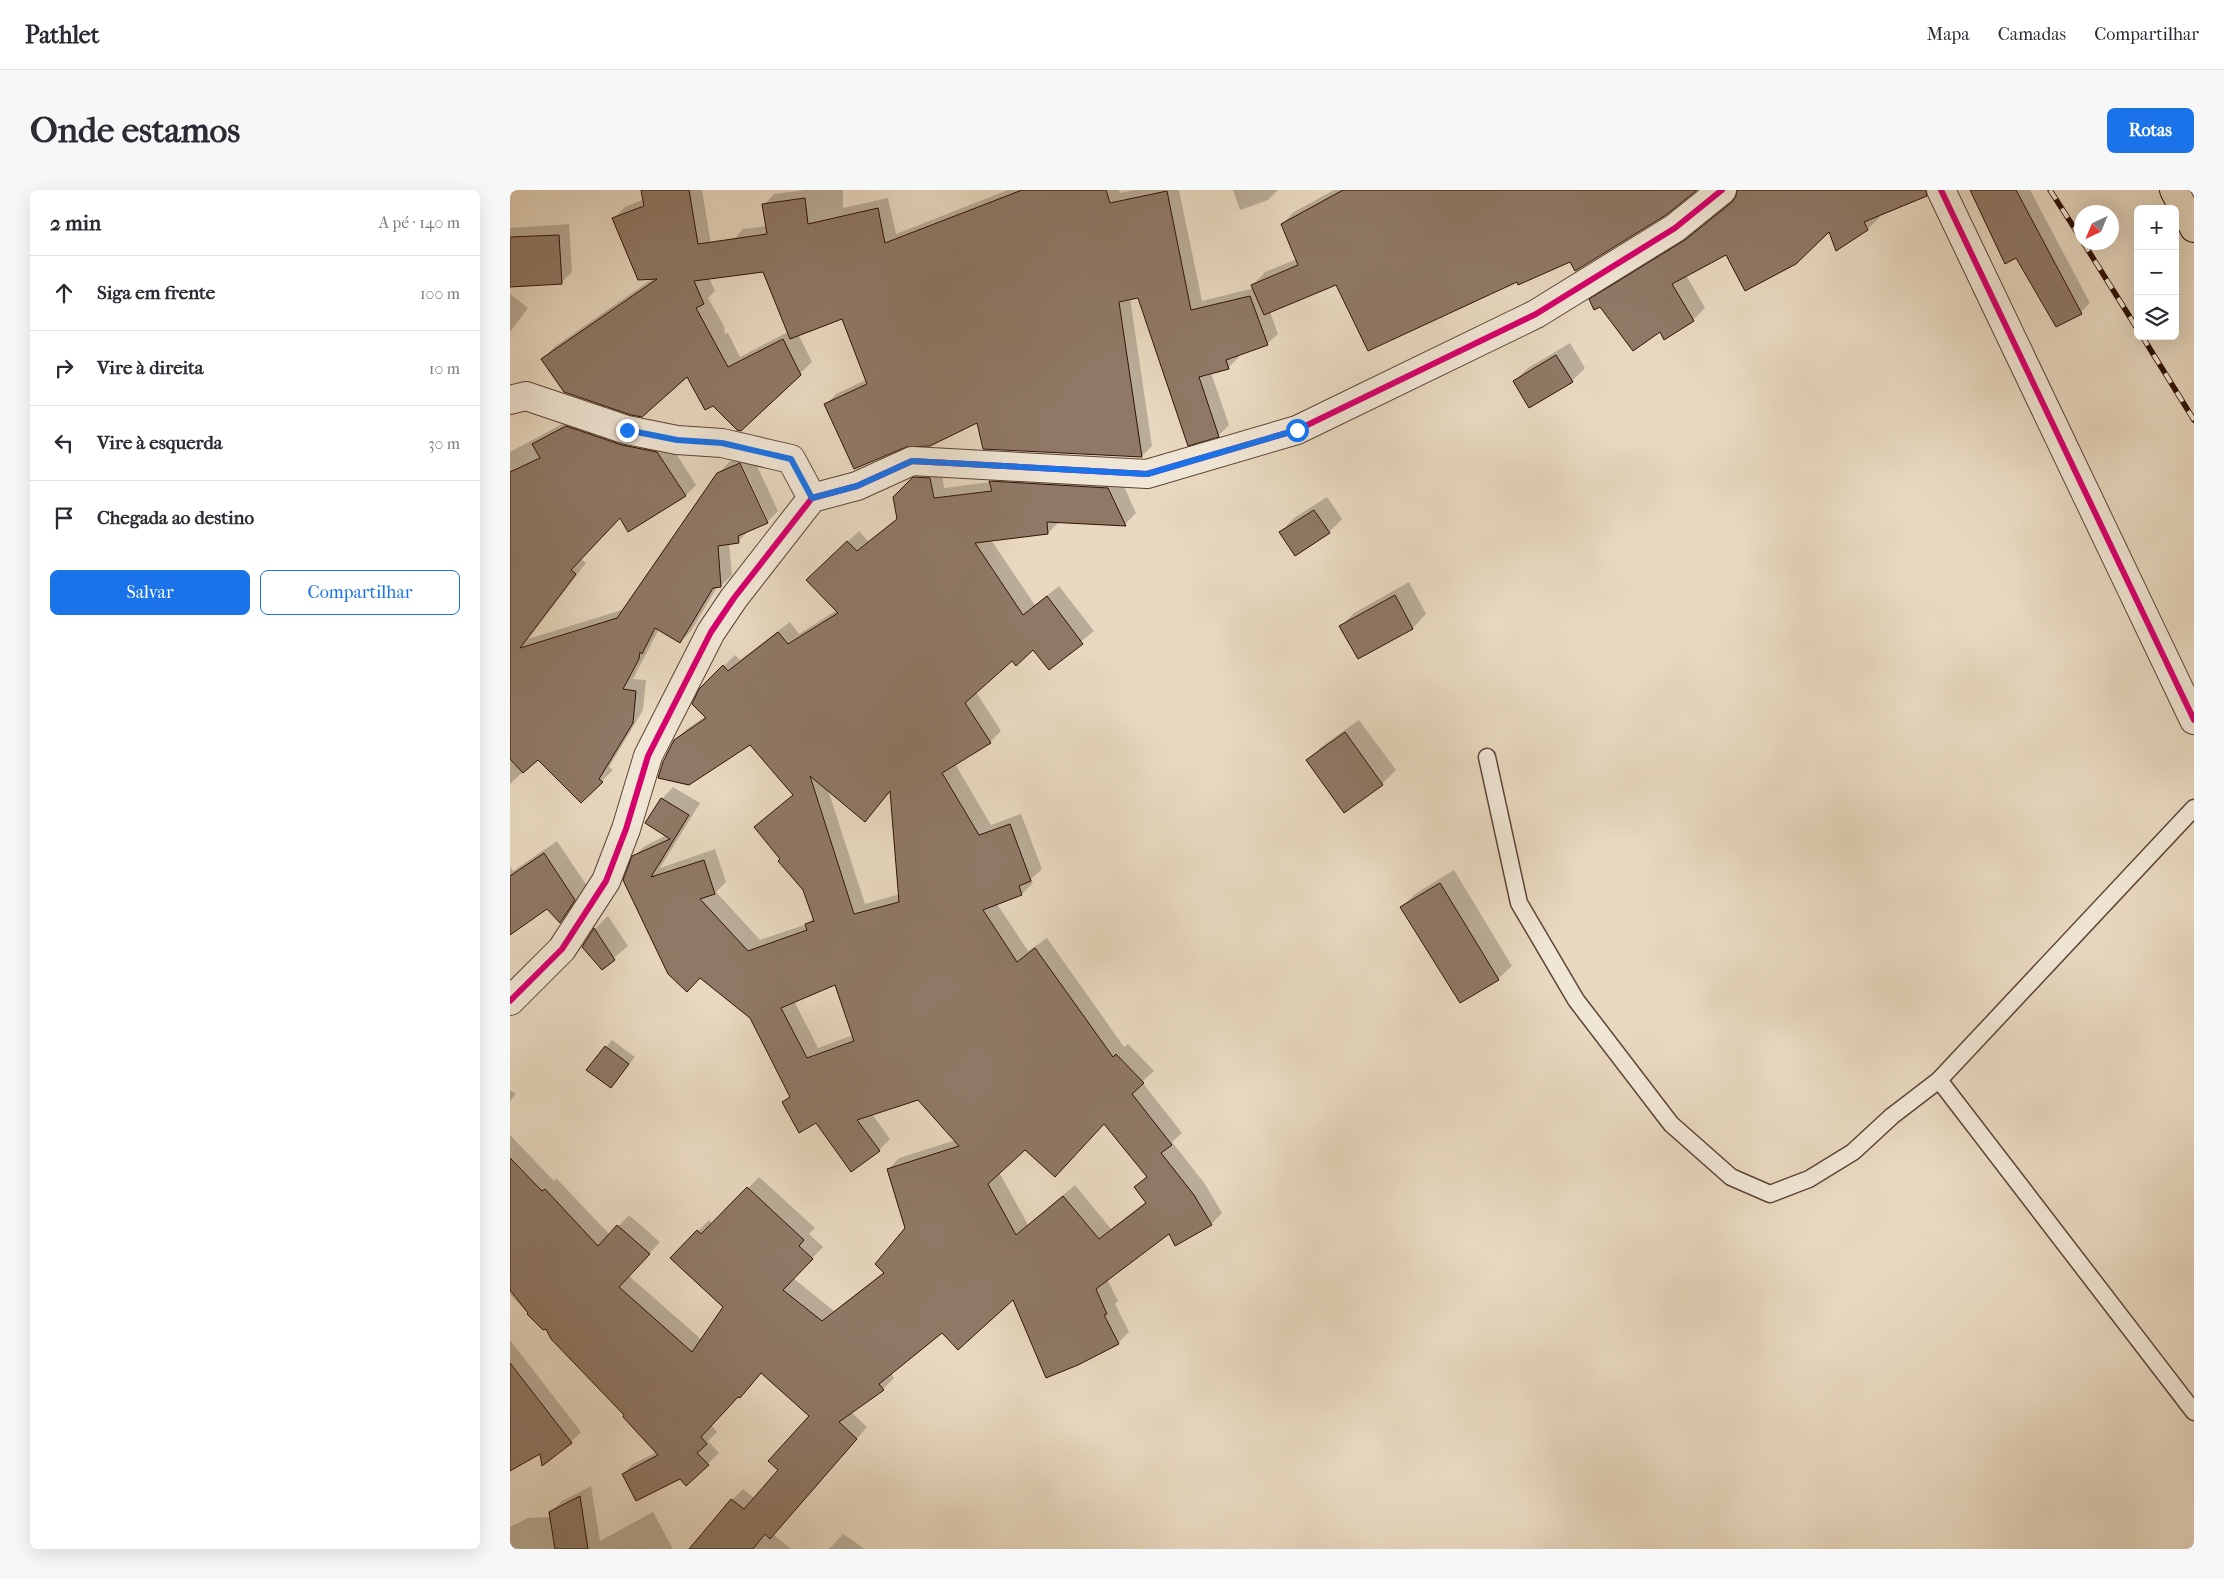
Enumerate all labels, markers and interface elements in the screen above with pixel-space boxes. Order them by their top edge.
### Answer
text: Pathlet [25,21,99,49]
text: Mapa [1927,24,1970,45]
text: Camadas [1998,24,2066,45]
text: Compartilhar [2094,24,2199,45]
button: Rotas [2107,108,2194,153]
text: Onde estamos [30,110,240,151]
north arrow [2074,205,2119,250]
map controls [2134,205,2179,340]
button: + [2134,205,2179,250]
text: 2 min [50,211,101,235]
text: A pé · 140 m [379,213,460,232]
button: − [2134,250,2179,295]
icon: ahead [50,279,78,307]
text: Siga em frente [97,282,215,304]
text: 100 m [420,284,460,303]
button: layers [2134,295,2179,340]
icon: right [50,354,78,382]
text: Vire à direita [97,357,204,379]
text: 10 m [429,359,460,378]
route end [616,419,639,442]
route start [1286,419,1309,442]
icon: left [50,429,78,457]
text: Vire à esquerda [97,432,223,454]
text: 30 m [428,434,460,453]
icon: arrive [50,504,78,532]
text: Chegada ao destino [97,507,254,529]
button: Salvar [50,570,250,615]
button: Compartilhar [260,570,460,615]

